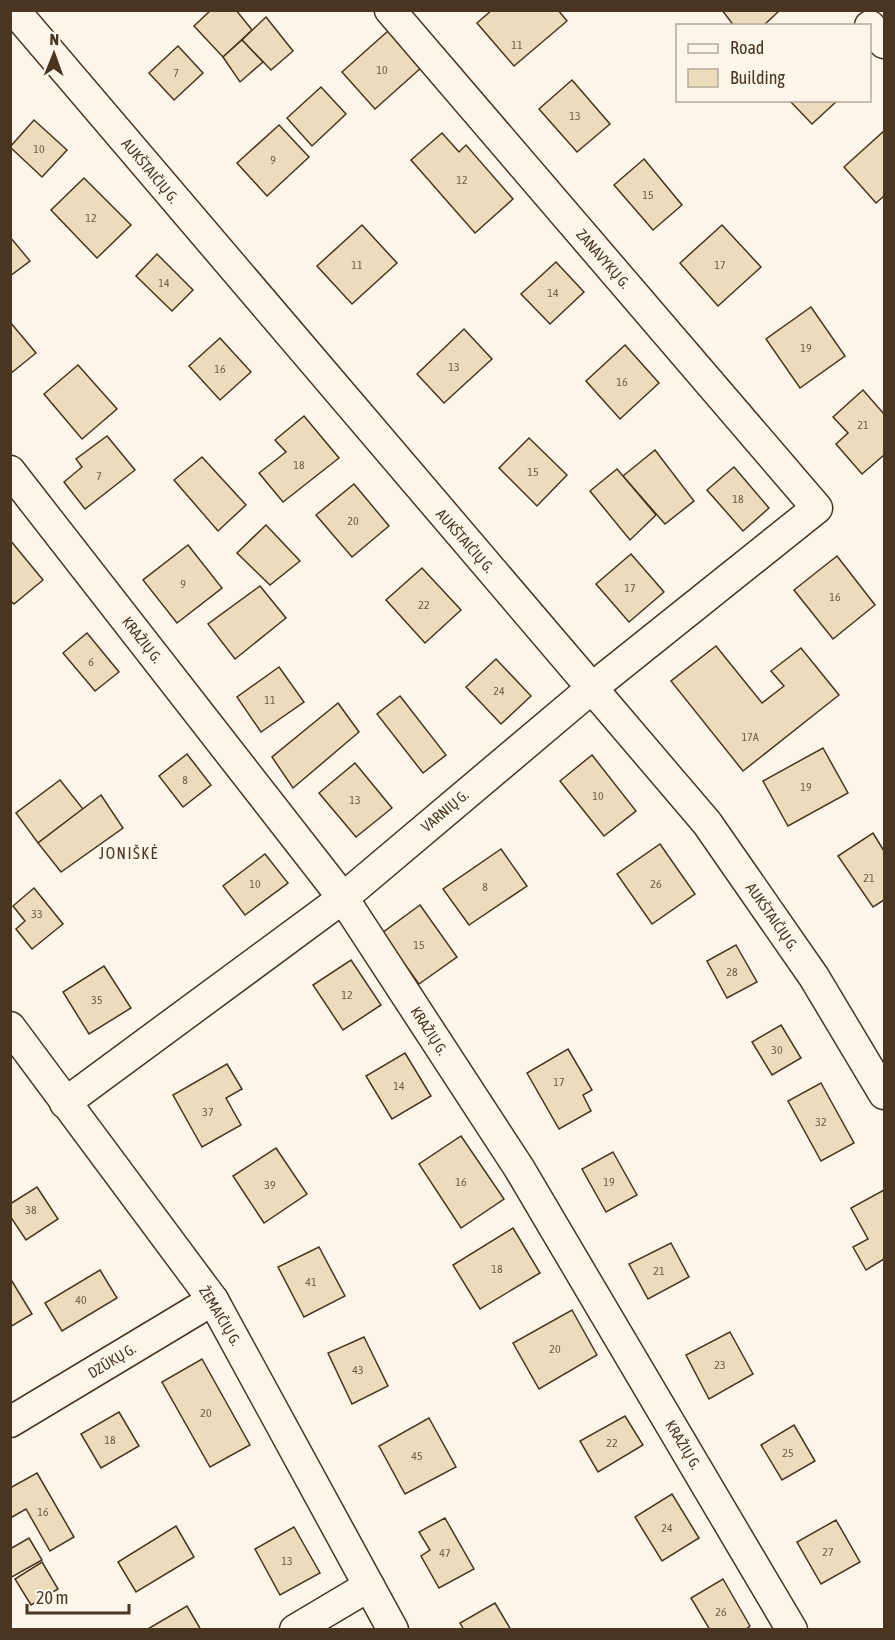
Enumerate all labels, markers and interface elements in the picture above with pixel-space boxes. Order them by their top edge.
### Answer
north arrow [24,24,84,84]
legend [676,24,871,102]
text: N [49,30,59,48]
text: Road [730,37,764,58]
house number: 11 [511,38,523,52]
house number: 10 [376,63,388,77]
house number: 7 [173,66,179,80]
text: Building [730,67,785,88]
house number: 13 [569,109,581,123]
street label: AUKŠTAIČIŲ G. [118,135,183,207]
house number: 10 [33,142,45,156]
house number: 9 [270,153,276,167]
house number: 12 [456,173,468,187]
house number: 15 [642,188,654,202]
house number: 12 [85,211,97,225]
street label: ZANAVYKŲ G. [573,226,634,292]
house number: 11 [351,258,363,272]
house number: 17 [714,258,726,272]
house number: 14 [158,276,170,290]
house number: 14 [547,286,559,300]
house number: 19 [800,341,812,355]
house number: 13 [448,360,460,374]
house number: 16 [214,362,226,376]
house number: 16 [616,375,628,389]
house number: 21 [857,418,869,432]
house number: 18 [293,458,305,472]
house number: 15 [527,465,539,479]
house number: 7 [96,469,102,483]
house number: 18 [732,492,744,506]
street label: AUKŠTAIČIŲ G. [433,505,498,576]
house number: 20 [347,514,359,528]
house number: 9 [180,577,186,591]
house number: 17 [624,581,636,595]
house number: 16 [829,590,841,604]
house number: 22 [418,598,430,612]
street label: KRAŽIŲ G. [119,613,166,667]
house number: 6 [88,655,94,669]
house number: 24 [493,684,505,698]
house number: 11 [264,693,276,707]
house number: 17A [741,730,759,744]
house number: 8 [182,773,188,787]
house number: 19 [800,780,812,794]
street label: VARNIŲ G. [418,786,472,835]
house number: 10 [592,789,604,803]
house number: 13 [349,793,361,807]
district label: JONIŠKĖ [99,844,159,862]
house number: 21 [863,871,875,885]
house number: 10 [249,877,261,891]
house number: 26 [650,877,662,891]
street label: AUKŠTAIČIŲ G. [743,879,802,954]
house number: 8 [482,880,488,894]
house number: 33 [31,907,43,921]
house number: 15 [413,938,425,952]
house number: 28 [726,965,738,979]
house number: 12 [341,988,353,1002]
house number: 35 [91,993,103,1007]
street label: KRAŽIŲ G. [408,1003,452,1058]
house number: 30 [771,1043,783,1057]
house number: 17 [553,1075,565,1089]
house number: 14 [393,1079,405,1093]
house number: 37 [202,1105,214,1119]
house number: 32 [815,1115,827,1129]
house number: 16 [455,1175,467,1189]
house number: 19 [603,1175,615,1189]
house number: 39 [264,1178,276,1192]
house number: 38 [25,1203,37,1217]
house number: 18 [491,1262,503,1276]
house number: 21 [653,1264,665,1278]
house number: 41 [305,1275,317,1289]
street label: ŽEMAIČIŲ G. [196,1283,245,1349]
house number: 40 [75,1293,87,1307]
street label: DZŪKŲ G. [85,1340,139,1381]
house number: 20 [549,1342,561,1356]
house number: 23 [714,1358,726,1372]
house number: 43 [352,1363,364,1377]
house number: 20 [200,1406,212,1420]
street label: KRAŽIŲ G. [662,1417,705,1473]
house number: 18 [104,1433,116,1447]
house number: 22 [606,1436,618,1450]
house number: 25 [782,1446,794,1460]
house number: 45 [411,1449,423,1463]
house number: 16 [37,1505,49,1519]
house number: 24 [661,1521,673,1535]
house number: 27 [822,1545,834,1559]
house number: 47 [439,1546,451,1560]
house number: 13 [281,1554,293,1568]
scale bar [27,1577,129,1615]
text: 20 m [36,1587,68,1608]
house number: 26 [715,1605,727,1619]

